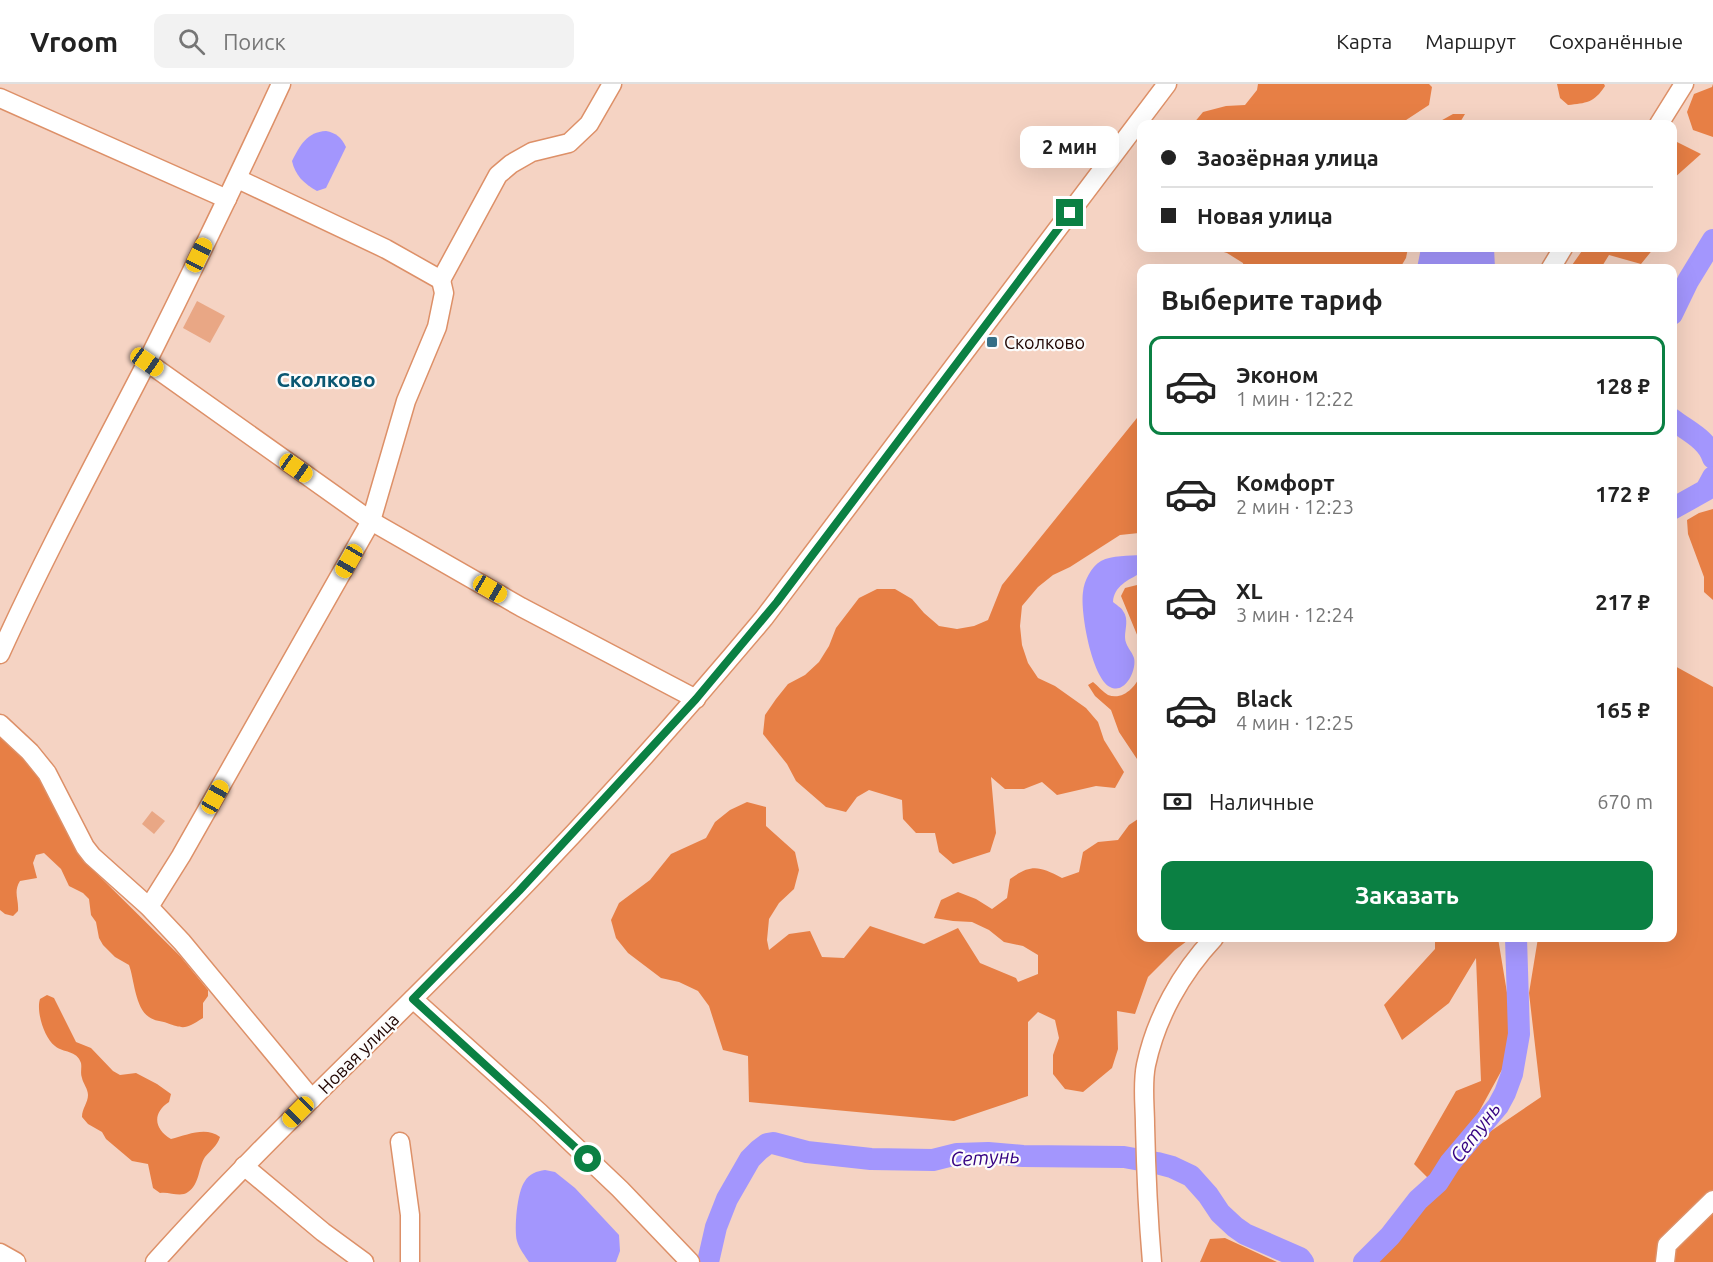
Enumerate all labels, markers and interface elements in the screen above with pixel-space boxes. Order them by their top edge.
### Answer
search box [154,14,574,68]
icon: search [175,25,208,58]
text: Vroom [30,26,118,57]
text: Поиск [223,29,286,54]
text: Карта [1336,29,1392,53]
text: Маршрут [1425,29,1516,53]
text: Сохранённые [1549,29,1683,53]
callout: 2 мин [1020,126,1120,168]
text: 2 мин [1042,135,1097,158]
text: Заозёрная улица [1197,145,1379,170]
route end [1056,199,1083,226]
text: Новая улица [1197,203,1333,228]
car [183,235,215,275]
text: Выберите тариф [1161,285,1383,315]
place label: Сколково [1004,332,1085,352]
marker: Сколково [985,335,999,349]
car [127,344,167,380]
icon: car [1164,359,1218,413]
text: Эконом [1236,362,1318,387]
district label: Сколково [276,367,376,391]
text: 128 ₽ [1595,373,1650,398]
text: 1 мин · 12:22 [1236,387,1354,410]
car [276,450,316,486]
icon: car [1164,467,1218,521]
text: Комфорт [1236,470,1335,495]
text: 172 ₽ [1595,481,1650,506]
text: 2 мин · 12:23 [1236,495,1354,518]
car [332,541,366,581]
car [470,572,510,606]
icon: car [1164,575,1218,629]
text: XL [1236,578,1263,603]
text: 217 ₽ [1595,589,1650,614]
text: 3 мин · 12:24 [1236,603,1354,626]
icon: car [1164,683,1218,737]
text: Black [1236,686,1293,711]
text: 165 ₽ [1595,697,1650,722]
text: 4 мин · 12:25 [1236,711,1354,734]
car [198,777,232,817]
icon: cash [1161,785,1194,818]
text: Наличные [1209,789,1314,814]
text: 670 m [1597,790,1653,813]
button: Заказать [1161,861,1653,930]
street label: Новая улица [314,1009,402,1097]
car [279,1093,317,1131]
water label: Сетунь [1445,1097,1505,1167]
water label: Сетунь [950,1144,1020,1170]
route start [574,1145,601,1172]

